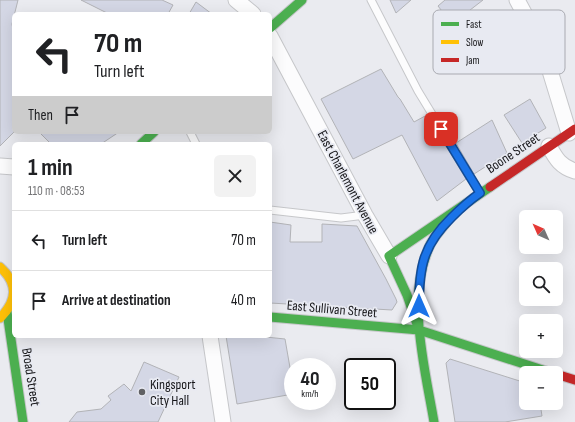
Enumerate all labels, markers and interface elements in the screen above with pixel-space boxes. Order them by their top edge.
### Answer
legend [433,10,565,74]
text: Fast [466,18,482,31]
text: 70 m [94,27,142,60]
icon: left [28,28,80,80]
text: Slow [466,36,483,49]
text: Jam [465,54,480,67]
text: Turn left [94,61,145,82]
icon: arrive [61,104,83,126]
text: Then [28,106,53,125]
pin [424,112,458,146]
icon: arrive [430,118,452,140]
street label: East Charlemont Avenue [314,127,382,237]
street label: Boone Street [483,129,543,177]
text: 1 min [28,153,73,182]
button: close [214,155,256,197]
text: 110 m · 08:53 [28,183,85,199]
north arrow [519,210,563,254]
map controls [519,210,563,410]
icon: left [28,230,50,252]
text: Turn left [62,231,107,250]
text: 70 m [231,231,256,250]
button: search [519,262,563,306]
position arrow [398,285,440,327]
icon: arrive [28,290,50,312]
text: Arrive at destination [62,291,171,310]
text: 40 m [231,291,256,310]
street label: East Sullivan Street [286,297,378,321]
button: + [519,314,563,358]
street label: Broad Street [18,347,44,407]
speed limit sign: 50 [344,358,396,410]
button: − [519,366,563,410]
text: 40 [301,367,319,391]
place label: Kingsport City Hall [150,376,196,409]
marker: Kingsport City Hall [137,387,147,397]
text: km/h [301,388,319,400]

